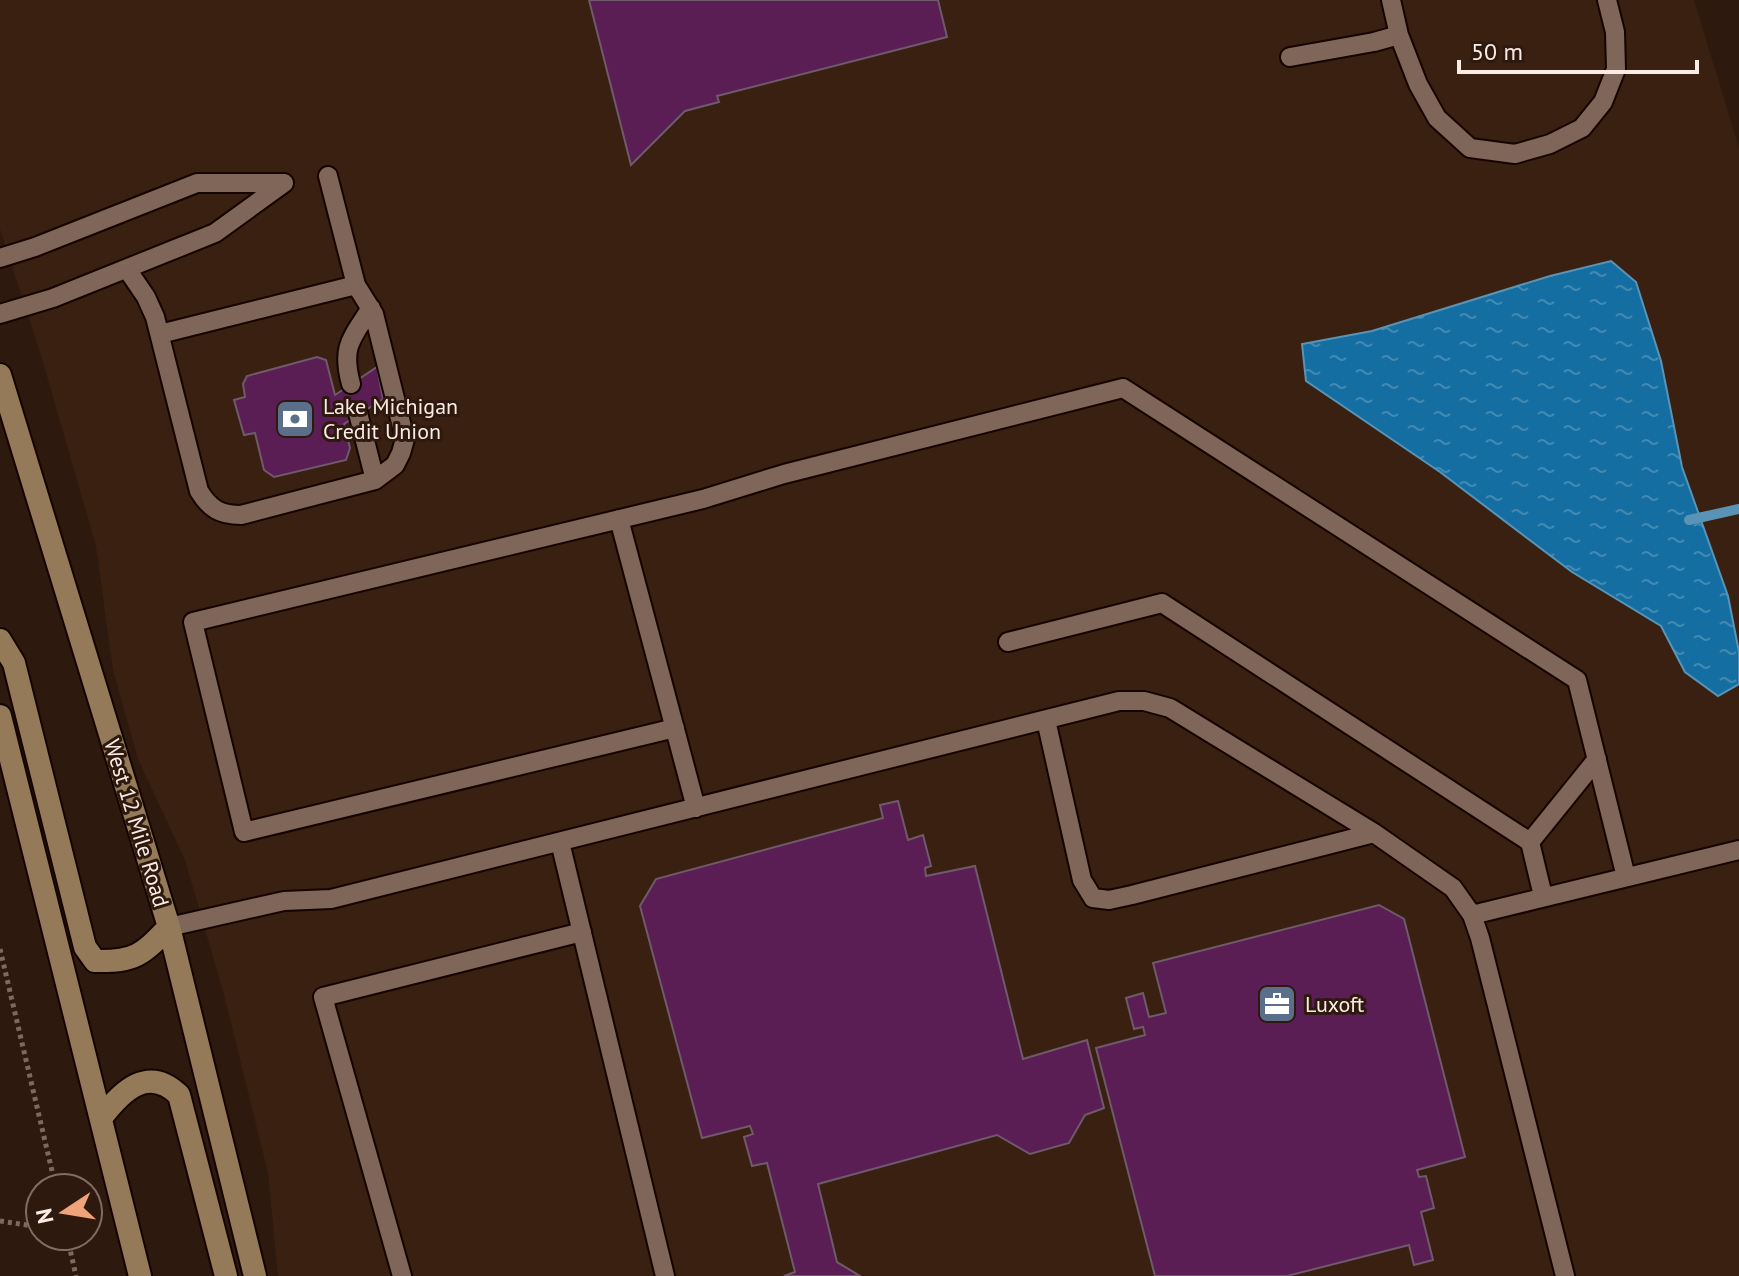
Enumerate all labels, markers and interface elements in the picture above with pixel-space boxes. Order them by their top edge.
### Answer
scale bar [1459,24,1697,74]
text: 50 m [1471,36,1523,67]
place label: Lake Michigan Credit Union [323,392,458,445]
bank icon: Lake Michigan Credit Union [274,398,316,440]
street label: West 12 Mile Road [98,736,176,910]
office icon: Luxoft [1256,983,1298,1025]
place label: Luxoft [1305,990,1365,1018]
north arrow [24,1172,104,1252]
text: N [29,1206,60,1226]

